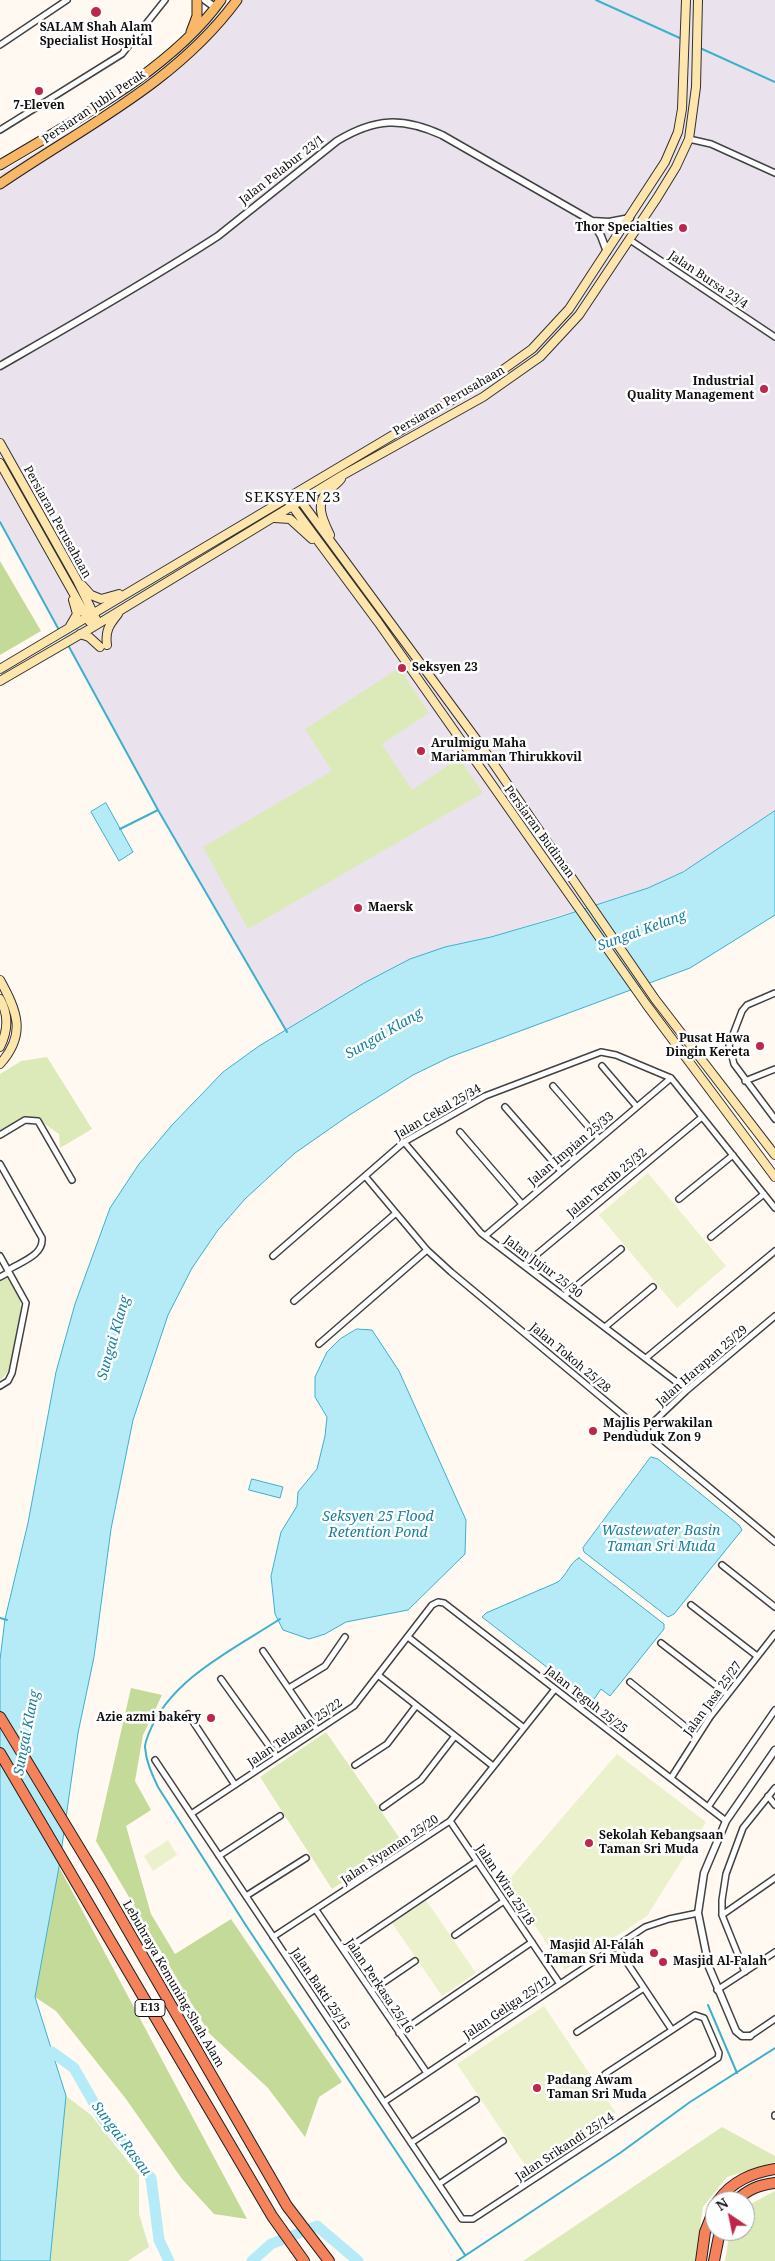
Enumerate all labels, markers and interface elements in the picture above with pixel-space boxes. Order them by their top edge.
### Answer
marker: SALAM Shah Alam Specialist Hospital [89,5,103,19]
place label: SALAM Shah Alam Specialist Hospital [40,21,152,49]
street label: Persiaran Jubli Perak [40,67,148,147]
marker: 7-Eleven [33,85,45,97]
place label: 7-Eleven [13,99,65,113]
street label: Jalan Pelabur 23/1 [237,132,327,208]
place label: Thor Specialties [575,221,673,235]
marker: Thor Specialties [677,222,689,234]
street label: Jalan Bursa 23/4 [666,248,750,312]
street label: Persiaran Perusahaan [391,363,507,439]
place label: Industrial Quality Management [627,375,754,403]
marker: Industrial Quality Management [758,383,770,395]
street label: Persiaran Perusahaan [20,463,94,581]
district label: SEKSYEN 23 [243,489,343,507]
place label: Seksyen 23 [412,661,478,675]
marker: Seksyen 23 [396,662,408,674]
place label: Arulmigu Maha Mariamman Thirukkovil [431,737,582,765]
marker: Arulmigu Maha Mariamman Thirukkovil [415,745,427,757]
street label: Persiaran Budiman [501,783,577,881]
place label: Maersk [368,901,413,915]
marker: Maersk [352,902,364,914]
water label: Sungai Kelang [595,907,689,955]
water label: Sungai Klang [342,1005,426,1063]
place label: Pusat Hawa Dingin Kereta [666,1032,750,1060]
marker: Pusat Hawa Dingin Kereta [754,1040,766,1052]
street label: Jalan Cekal 25/34 [392,1081,484,1143]
street label: Jalan Impian 25/33 [525,1109,617,1189]
street label: Jalan Tertib 25/32 [564,1145,650,1221]
street label: Jalan Jujur 25/30 [501,1233,585,1301]
water label: Sungai Klang [94,1294,134,1382]
street label: Jalan Tokoh 25/28 [527,1320,613,1396]
street label: Jalan Harapan 25/29 [653,1322,751,1410]
place label: Majlis Perwakilan Penduduk Zon 9 [603,1417,713,1445]
marker: Majlis Perwakilan Penduduk Zon 9 [587,1425,599,1437]
water label: Seksyen 25 Flood Retention Pond [322,1509,434,1541]
water label: Wastewater Basin Taman Sri Muda [602,1523,720,1555]
street label: Jalan Jasa 25/27 [681,1659,745,1739]
street label: Jalan Teguh 25/25 [542,1663,630,1737]
water label: Sungai Klang [11,1689,43,1777]
street label: Jalan Teladan 25/22 [245,1696,345,1770]
place label: Azie azmi bakery [96,1711,201,1725]
marker: Azie azmi bakery [205,1712,217,1724]
street label: Jalan Nyaman 25/20 [339,1812,441,1888]
place label: Sekolah Kebangsaan Taman Sri Muda [599,1829,723,1857]
marker: Sekolah Kebangsaan Taman Sri Muda [583,1837,595,1849]
street label: Jalan Wira 25/18 [473,1842,537,1928]
street label: Lebuhraya Kemuning-Shah Alam [119,1898,227,2070]
street label: Jalan Perkasa 25/16 [342,1936,416,2036]
place label: Masjid Al-Falah Taman Sri Muda [544,1939,644,1967]
street label: Jalan Bakti 25/15 [287,1945,353,2033]
marker: Masjid Al-Falah Taman Sri Muda [648,1947,660,1959]
place label: Masjid Al-Falah [673,1955,767,1969]
marker: Masjid Al-Falah [657,1956,669,1968]
street label: Jalan Geliga 25/12 [461,1974,553,2042]
road number: E13 [135,2000,165,2016]
place label: Padang Awam Taman Sri Muda [547,2074,647,2102]
marker: Padang Awam Taman Sri Muda [531,2082,543,2094]
water label: Sungai Rasau [88,2099,154,2179]
street label: Jalan Srikandi 25/14 [513,2110,617,2184]
north arrow [705,2191,755,2241]
text: N [712,2193,732,2215]

